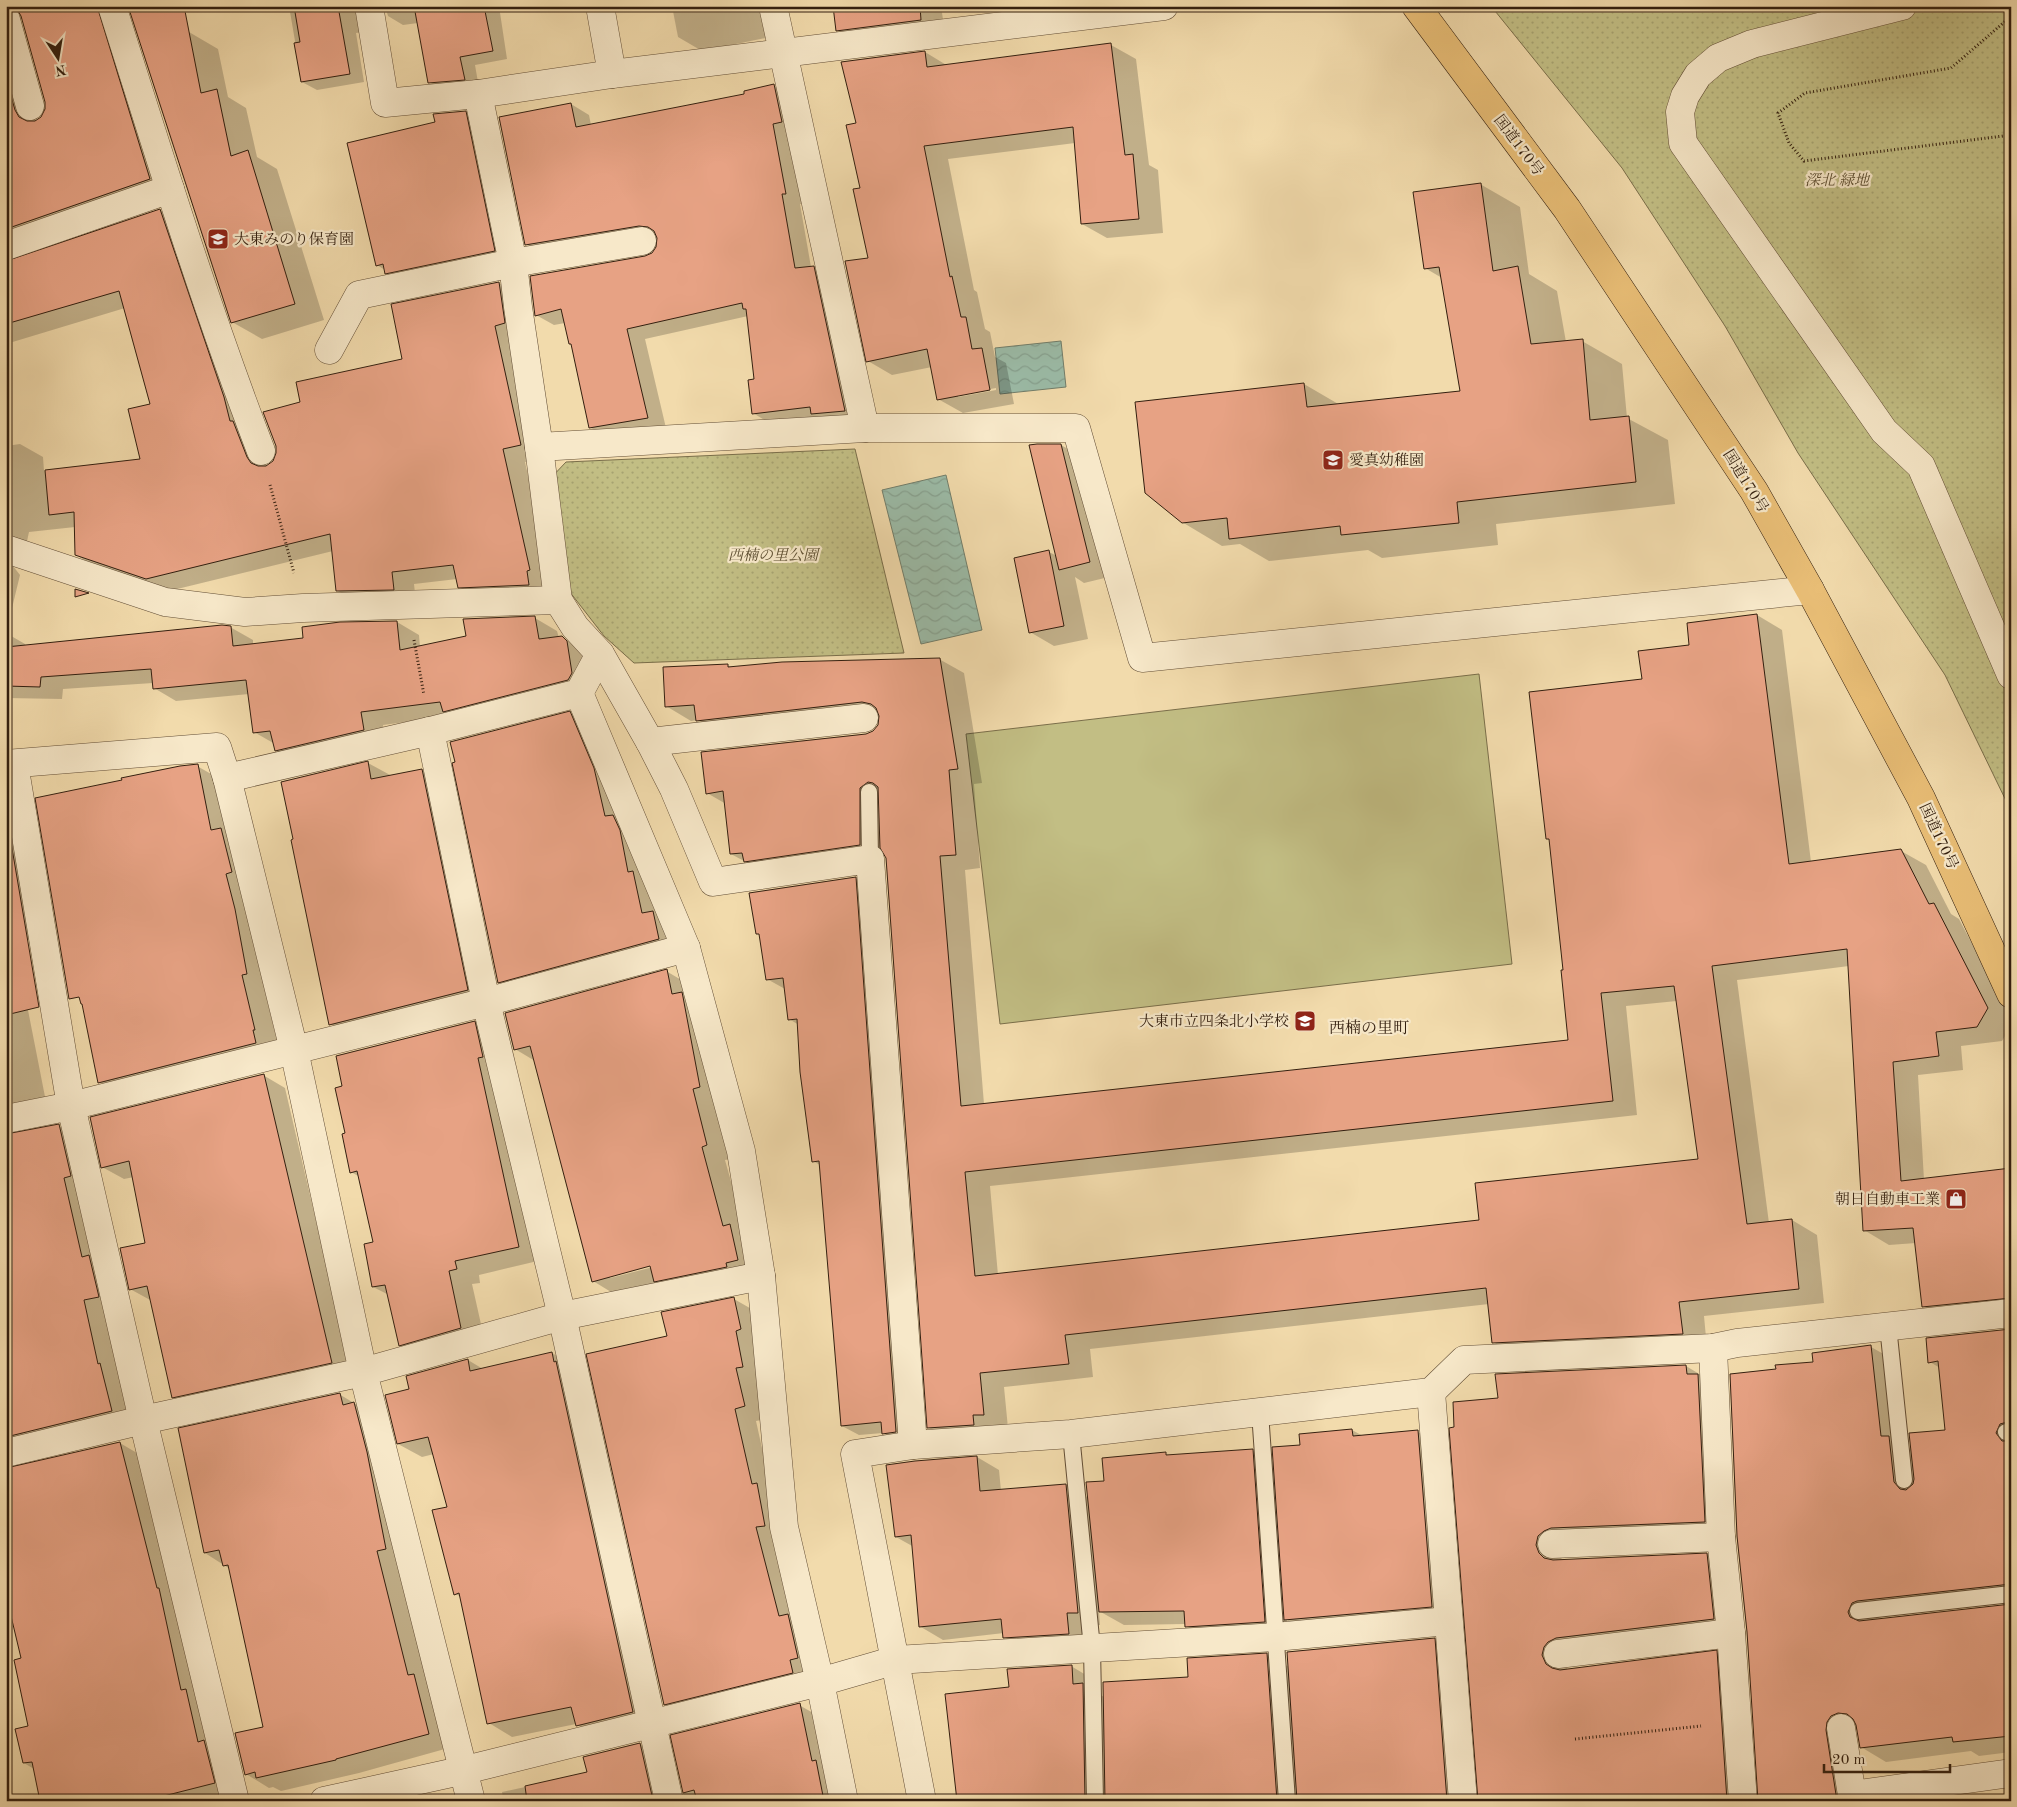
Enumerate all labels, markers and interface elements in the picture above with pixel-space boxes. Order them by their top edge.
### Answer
north arrow [32,32,82,82]
text: N [54,62,67,78]
street label: 国道170号 [1490,112,1547,179]
park label: 深北 緑地 [1805,172,1871,189]
school or university icon: 大東みのり保育園 [206,227,230,251]
place label: 大東みのり保育園 [234,231,354,248]
street label: 国道170号 [1720,447,1772,516]
school or university icon: 愛真幼稚園 [1321,448,1345,472]
place label: 愛真幼稚園 [1349,452,1424,469]
park label: 西楠の里公園 [728,547,821,564]
street label: 国道170号 [1916,800,1961,872]
school or university icon: 大東市立四条北小学校 [1293,1009,1317,1033]
place label: 大東市立四条北小学校 [1139,1013,1289,1030]
district label: 西楠の里町 [1329,1019,1409,1037]
shop icon: 朝日自動車工業 [1944,1187,1968,1211]
place label: 朝日自動車工業 [1835,1191,1940,1208]
scale bar [1824,1742,1951,1774]
text: 20 m [1832,1753,1866,1768]

